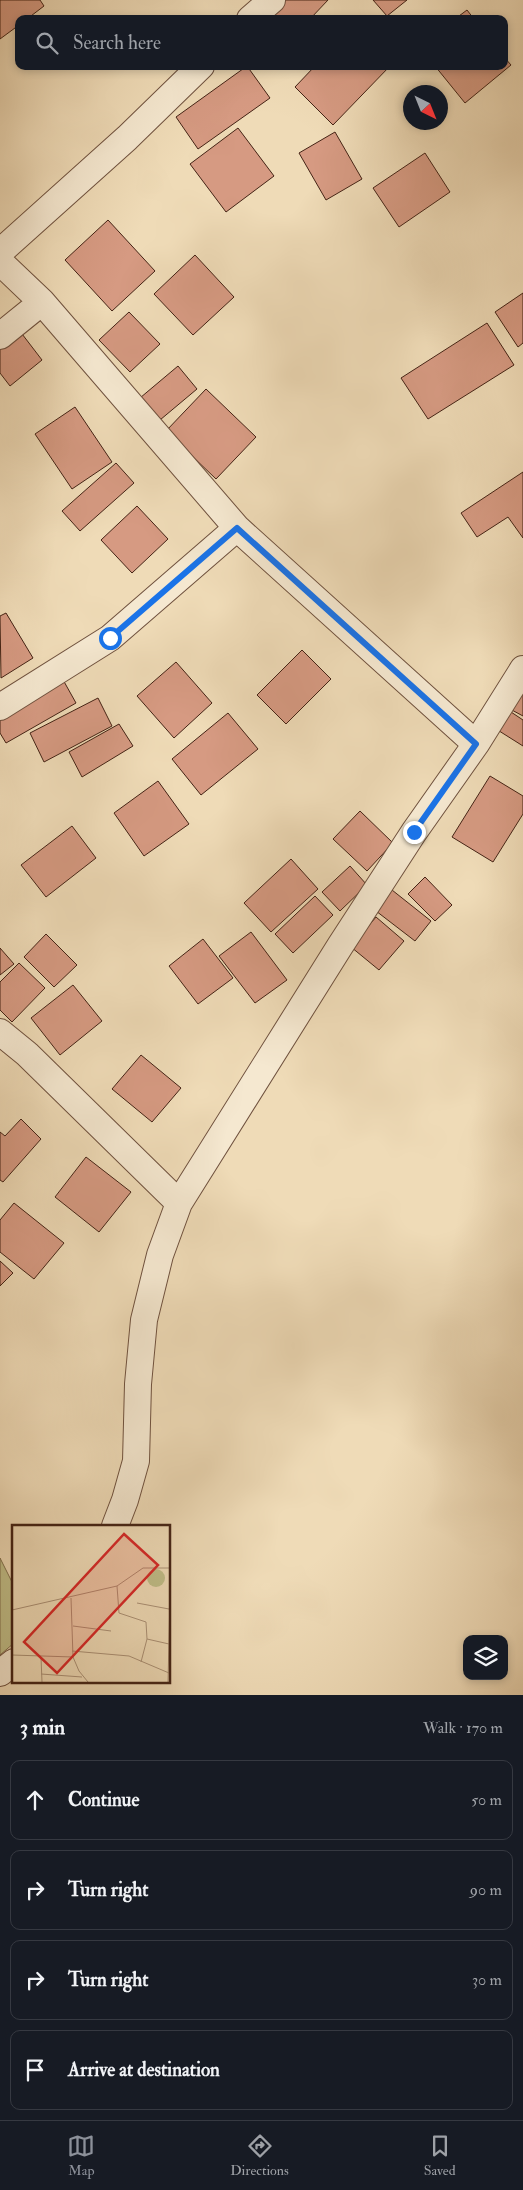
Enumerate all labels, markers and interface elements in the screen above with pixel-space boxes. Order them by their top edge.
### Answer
search box [15,15,508,70]
icon: search [33,29,61,57]
text: Search here [73,31,161,55]
north arrow [403,85,448,130]
route start [99,627,122,650]
route end [403,821,426,844]
inset map [12,1525,170,1682]
map controls [463,1635,508,1680]
button: layers [463,1635,508,1680]
text: 3 min [20,1714,65,1741]
text: Walk · 170 m [423,1718,503,1738]
icon: ahead [21,1786,49,1814]
text: Continue [68,1788,139,1812]
text: 50 m [471,1790,502,1810]
icon: right [21,1876,49,1904]
text: Turn right [68,1878,148,1902]
text: 90 m [470,1880,502,1900]
icon: right [21,1966,49,1994]
text: Turn right [68,1968,148,1992]
text: 30 m [472,1970,502,1990]
icon: arrive [21,2056,49,2084]
text: Arrive at destination [68,2058,220,2082]
tab: Map [67,2132,95,2179]
tab: Directions [230,2132,289,2179]
tab: Saved [424,2132,456,2179]

